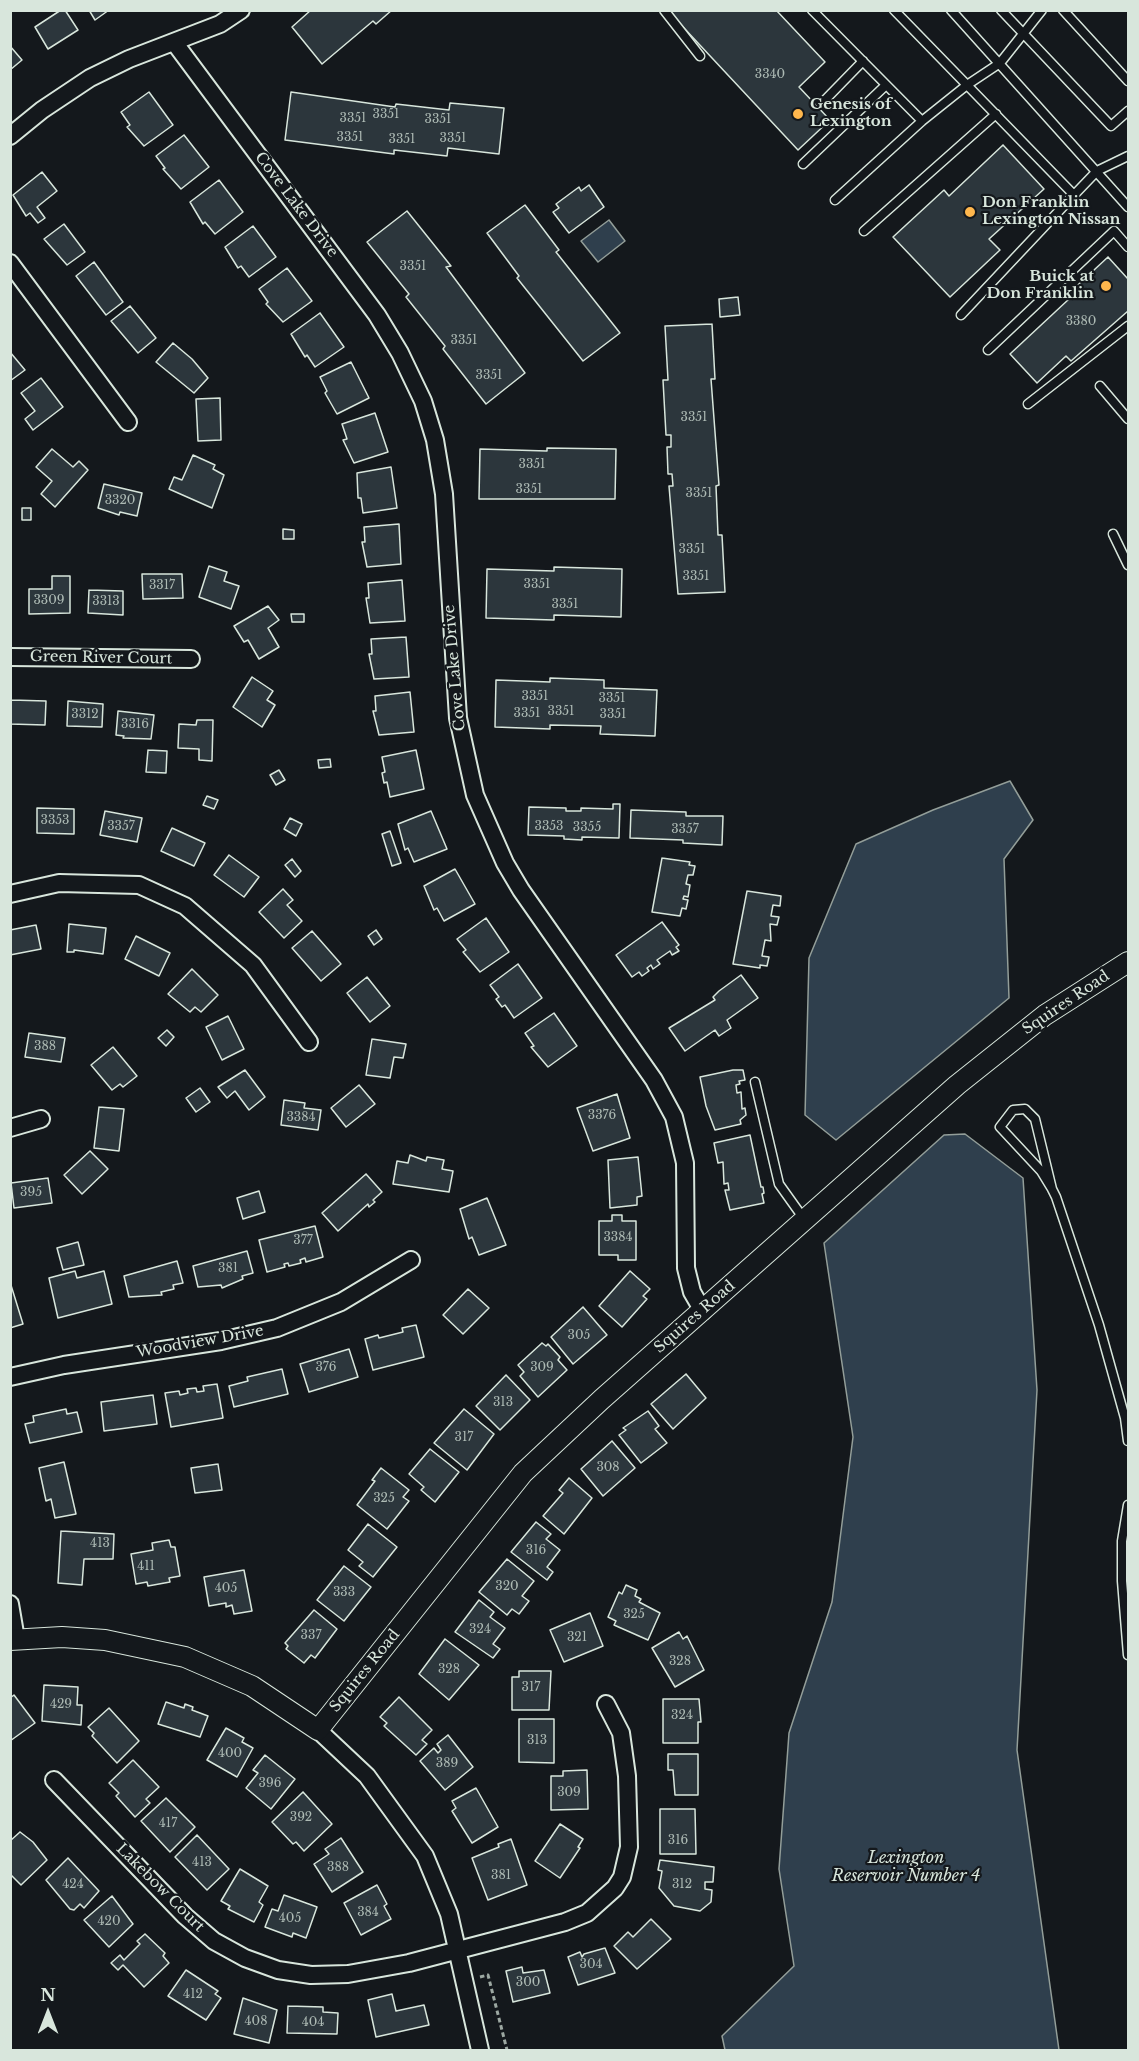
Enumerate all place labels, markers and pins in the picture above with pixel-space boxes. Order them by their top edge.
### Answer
place label: Genesis of Lexington [810,96,892,131]
marker: Genesis of Lexington [791,107,805,121]
place label: Don Franklin Lexington Nissan [982,194,1120,229]
marker: Don Franklin Lexington Nissan [963,205,977,219]
place label: Buick at Don Franklin [986,268,1094,303]
marker: Buick at Don Franklin [1099,279,1113,293]

